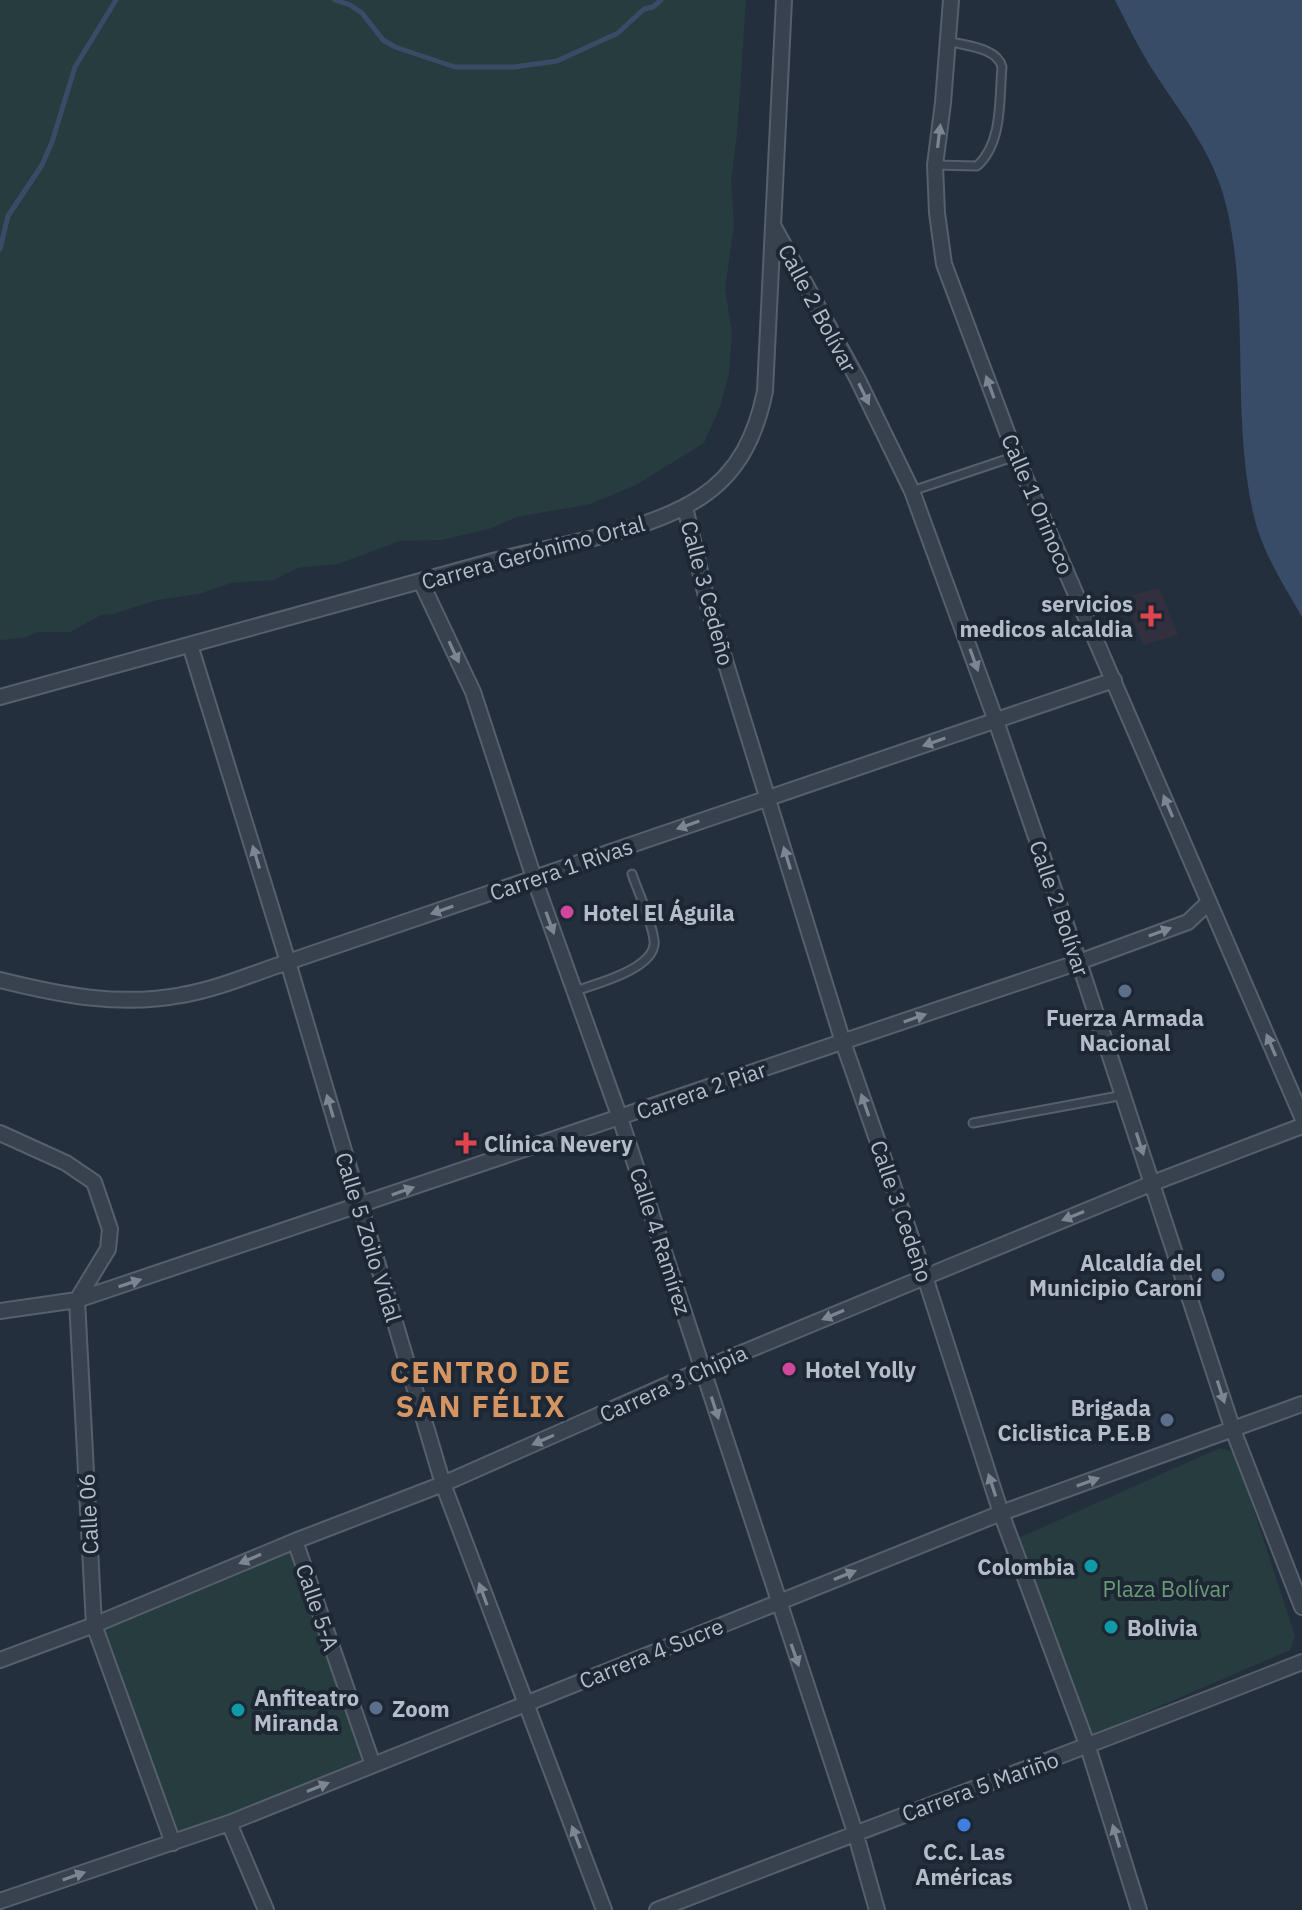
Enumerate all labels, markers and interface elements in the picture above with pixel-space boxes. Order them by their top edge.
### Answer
one-way arrow [933,123,946,148]
street label: Calle 2 Bolívar [772,239,864,377]
one-way arrow [983,375,996,399]
one-way arrow [858,383,871,406]
street label: Calle 1 Orinoco [995,429,1081,579]
street label: Carrera Gerónimo Ortal [418,508,648,596]
street label: Calle 3 Cedeño [675,518,741,668]
place label: servicios medicos alcaldia [959,589,1133,643]
marker: servicios medicos alcaldia [1140,605,1162,627]
one-way arrow [447,640,461,664]
one-way arrow [969,648,981,672]
one-way arrow [922,736,946,748]
one-way arrow [1162,794,1175,818]
one-way arrow [676,820,700,832]
street label: Carrera 1 Rivas [486,831,636,907]
street label: Calle 2 Bolívar [1023,836,1097,980]
one-way arrow [249,844,261,868]
one-way arrow [780,845,793,869]
place label: Hotel El Águila [583,898,735,927]
marker: Hotel El Águila [558,903,576,921]
one-way arrow [430,904,454,916]
one-way arrow [545,911,557,935]
one-way arrow [1148,925,1172,938]
marker: Fuerza Armada Nacional [1116,982,1134,1000]
place label: Fuerza Armada Nacional [1046,1003,1204,1057]
one-way arrow [903,1011,927,1023]
one-way arrow [1265,1033,1278,1057]
street label: Carrera 2 Piar [632,1054,770,1126]
one-way arrow [323,1093,336,1117]
one-way arrow [858,1093,871,1117]
place label: Clínica Nevery [484,1129,633,1158]
marker: Clínica Nevery [455,1132,477,1154]
one-way arrow [1134,1133,1147,1157]
street label: Calle 3 Cedeño [864,1136,940,1286]
street label: Calle 5 Zoilo Vidal [329,1148,409,1326]
street label: Calle 4 Ramírez [624,1164,698,1318]
one-way arrow [392,1185,416,1197]
one-way arrow [1061,1209,1085,1222]
place label: Alcaldía del Municipio Caroní [1029,1248,1203,1302]
marker: Alcaldía del Municipio Caroní [1209,1266,1227,1284]
one-way arrow [119,1276,143,1288]
one-way arrow [821,1309,845,1322]
street label: Carrera 3 Chipia [595,1337,752,1428]
district label: CENTRO DE SAN FÉLIX [390,1352,572,1425]
place label: Hotel Yolly [805,1355,916,1384]
marker: Hotel Yolly [780,1360,798,1378]
one-way arrow [1215,1380,1227,1404]
place label: Brigada Ciclistica P.E.B [997,1393,1151,1447]
one-way arrow [709,1396,722,1420]
marker: Brigada Ciclistica P.E.B [1158,1411,1176,1429]
one-way arrow [531,1434,554,1447]
street label: Calle 06 [71,1473,105,1555]
one-way arrow [985,1473,997,1497]
one-way arrow [1076,1475,1100,1488]
place label: Colombia [977,1552,1075,1581]
one-way arrow [238,1553,262,1566]
marker: Colombia [1082,1557,1100,1575]
street label: Calle 5-A [290,1560,346,1654]
one-way arrow [833,1568,857,1581]
park label: Plaza Bolívar [1103,1574,1229,1603]
one-way arrow [477,1582,489,1606]
street label: Carrera 4 Sucre [575,1611,727,1695]
place label: Bolivia [1127,1613,1198,1642]
marker: Bolivia [1102,1618,1120,1636]
one-way arrow [790,1644,802,1668]
place label: Anfiteatro Miranda [254,1683,359,1737]
place label: Zoom [392,1694,450,1723]
marker: Zoom [367,1699,385,1717]
marker: Anfiteatro Miranda [229,1701,247,1719]
street label: Carrera 5 Mariño [898,1744,1062,1828]
one-way arrow [306,1780,330,1793]
marker: C.C. Las Américas [955,1816,973,1834]
one-way arrow [1109,1823,1121,1847]
one-way arrow [569,1825,582,1849]
place label: C.C. Las Américas [915,1837,1013,1891]
one-way arrow [62,1870,86,1882]

